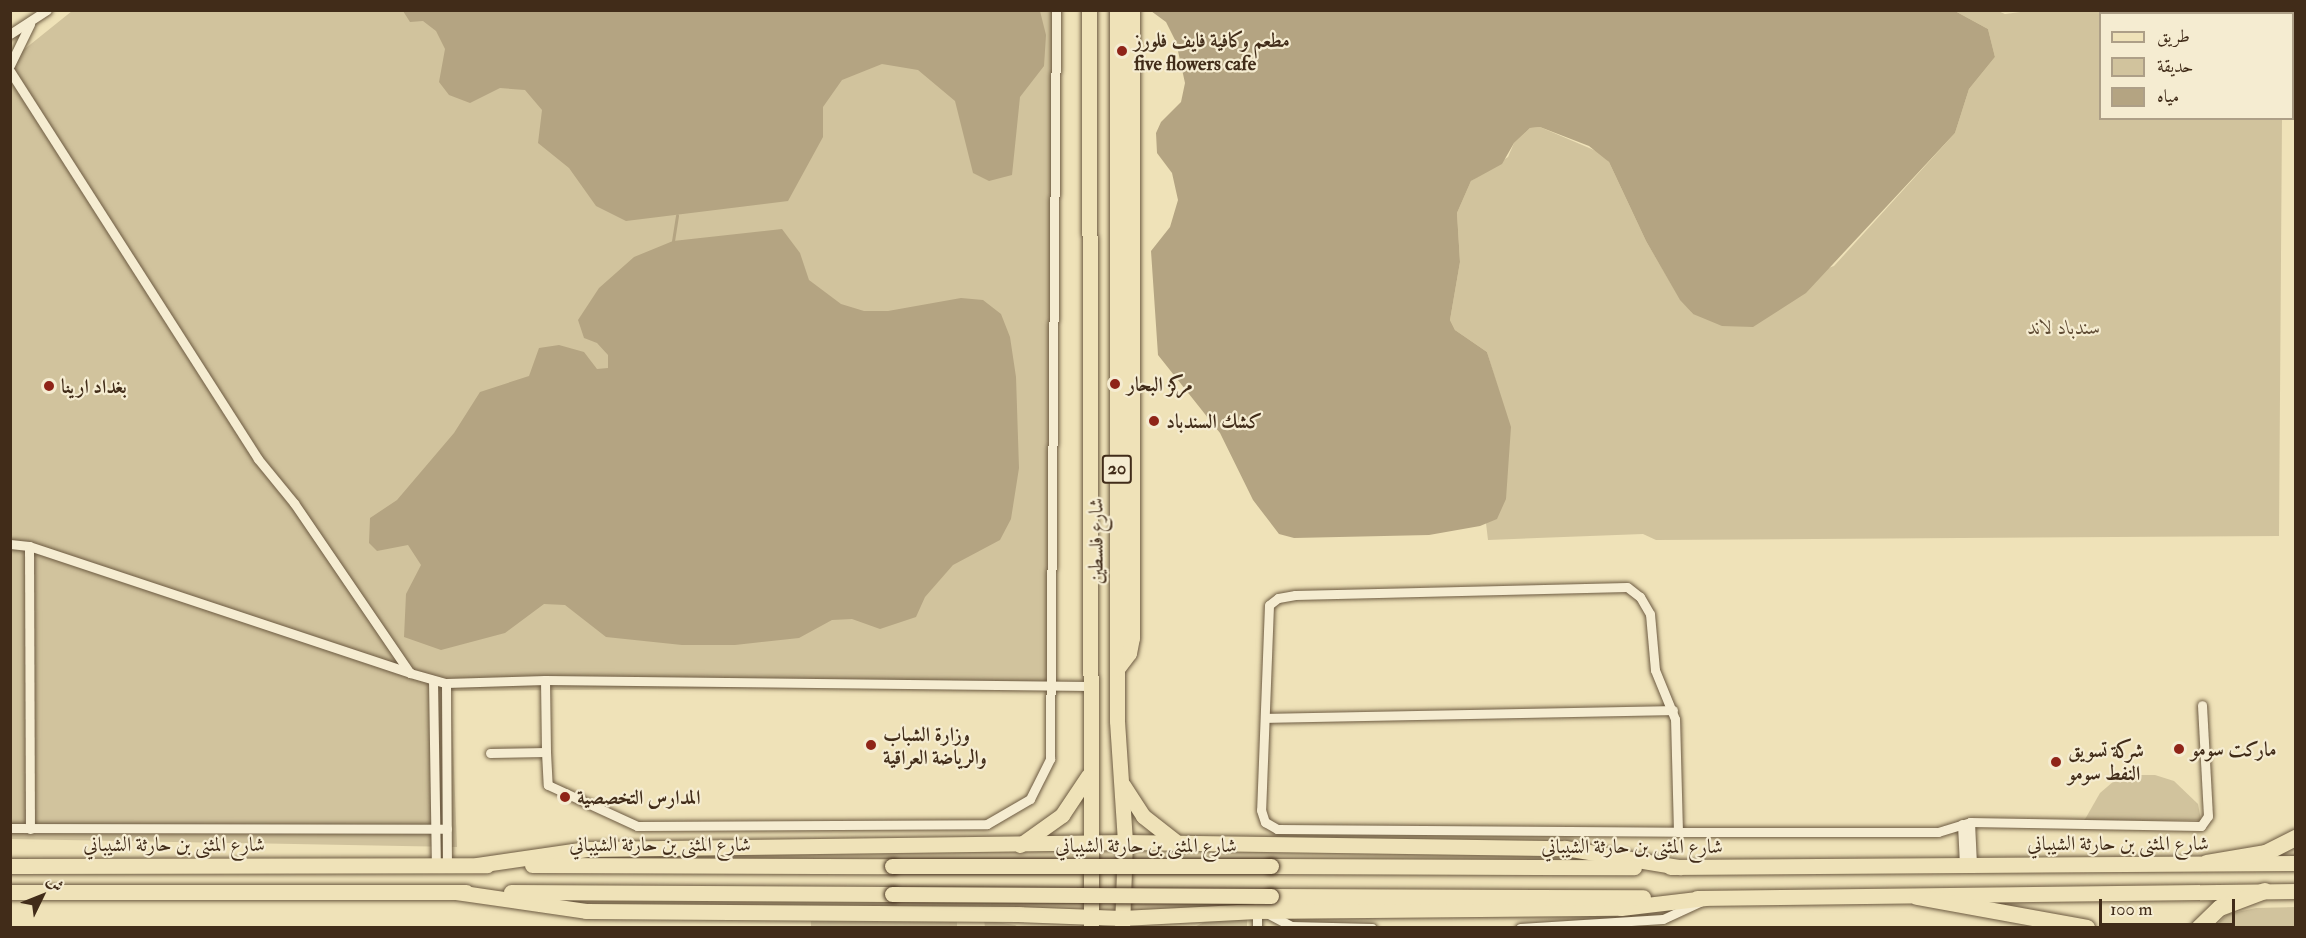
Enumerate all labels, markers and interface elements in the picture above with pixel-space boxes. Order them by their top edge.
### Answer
legend [2099,12,2294,120]
text: طريق [2157,25,2190,48]
place label: مطعم وكافية فايف فلورز five flowers cafe [1134,28,1290,75]
marker: مطعم وكافية فايف فلورز five flowers cafe [1115,44,1129,58]
text: حديقة [2157,55,2193,78]
text: مياه [2157,85,2179,108]
park label: سندباد لاند [2027,315,2101,339]
place label: مركز البحار [1127,372,1193,396]
place label: بغداد ارينا [61,374,127,398]
marker: مركز البحار [1108,377,1122,391]
marker: بغداد ارينا [42,379,56,393]
place label: كشك السندباد [1166,409,1262,433]
marker: كشك السندباد [1147,414,1161,428]
road number: 20 [1100,454,1134,484]
street label: شارع فلسطين [1084,498,1108,584]
place label: وزارة الشباب والرياضة العراقية [883,722,987,769]
place label: ماركت سومو [2191,737,2276,761]
marker: وزارة الشباب والرياضة العراقية [864,738,878,752]
place label: شركة تسويق النفط سومو [2068,738,2144,785]
marker: ماركت سومو [2172,742,2186,756]
marker: شركة تسويق النفط سومو [2049,755,2063,769]
place label: المدارس التخصصية [577,785,700,809]
marker: المدارس التخصصية [558,790,572,804]
street label: شارع المثنى بن حارثة الشيباني [2027,831,2209,855]
street label: شارع المثنى بن حارثة الشيباني [83,832,265,856]
street label: شارع المثنى بن حارثة الشيباني [569,832,751,856]
street label: شارع المثنى بن حارثة الشيباني [1055,833,1237,857]
street label: شارع المثنى بن حارثة الشيباني [1541,834,1723,858]
north arrow [12,866,72,926]
text: ش [42,871,68,896]
scale bar [2102,887,2238,925]
text: 100 m [2110,898,2153,921]

